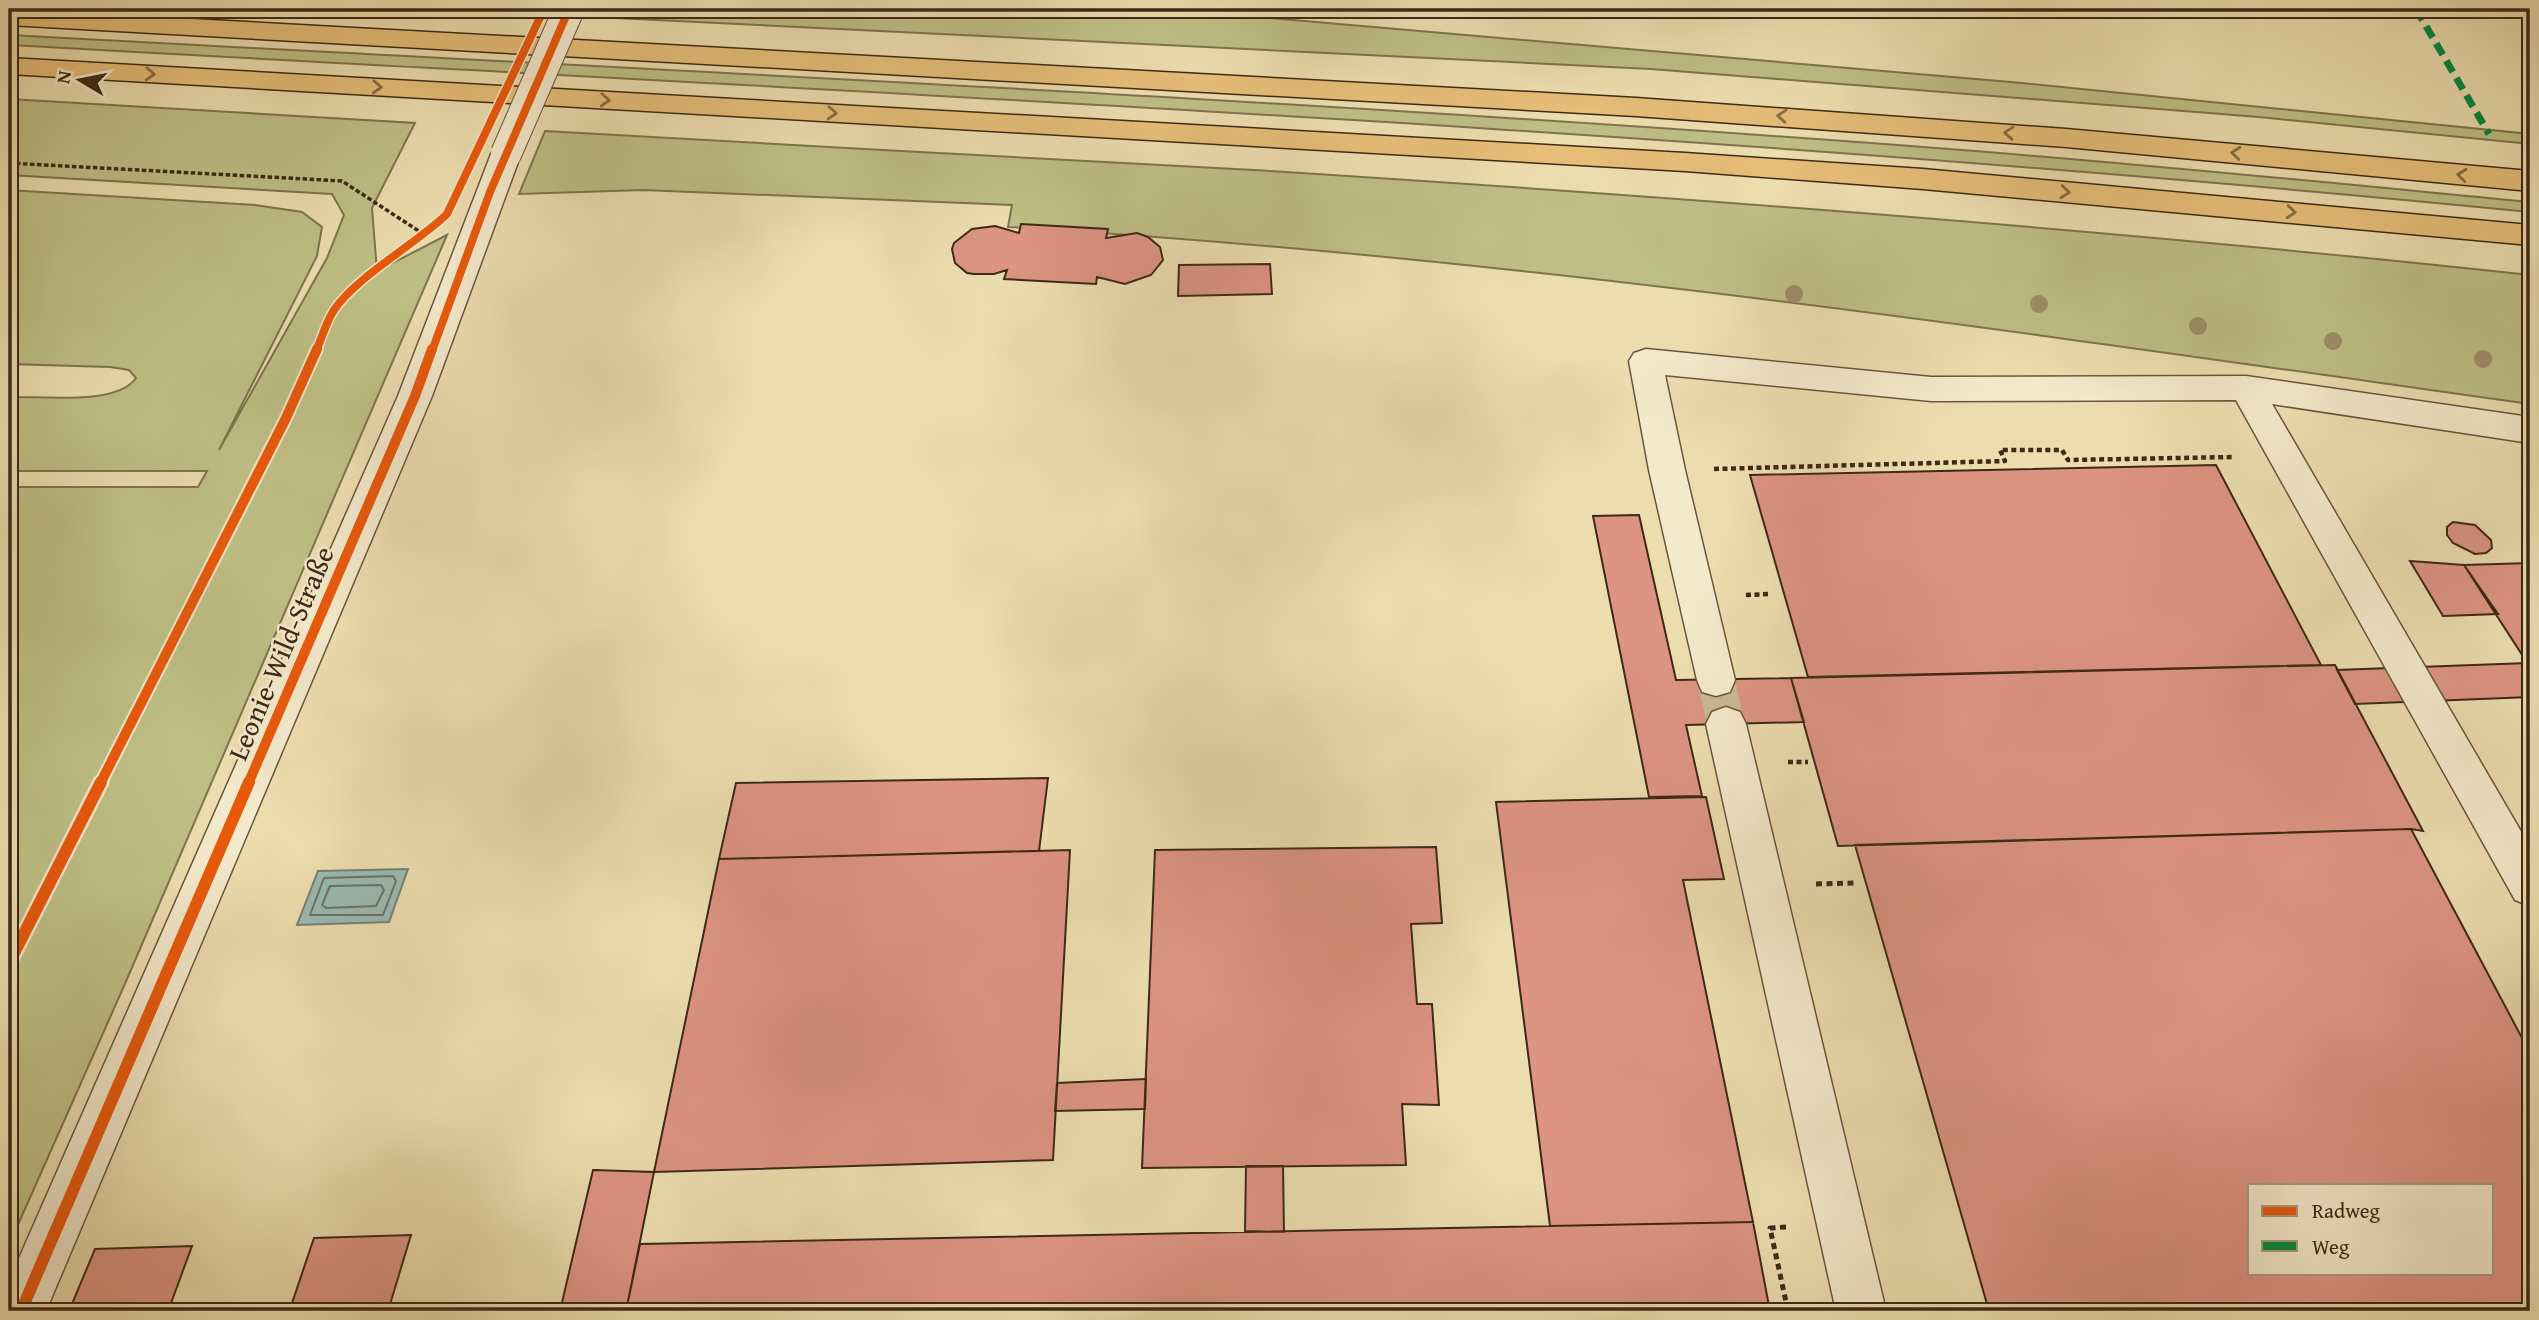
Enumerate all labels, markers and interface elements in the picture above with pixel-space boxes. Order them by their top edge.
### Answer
north arrow [46,46,116,116]
one-way arrow [145,66,156,81]
text: N [48,68,78,86]
one-way arrow [372,79,383,94]
one-way arrow [599,92,610,107]
one-way arrow [826,105,837,120]
one-way arrow [1777,109,1788,124]
one-way arrow [2003,126,2014,141]
one-way arrow [2230,146,2241,161]
one-way arrow [2457,168,2468,183]
one-way arrow [2059,184,2070,199]
one-way arrow [2286,204,2297,219]
street label: Leonie-Wild-Straße [216,540,344,766]
legend [2248,1184,2494,1274]
text: Radweg [2312,1195,2381,1226]
text: Weg [2312,1231,2350,1262]

